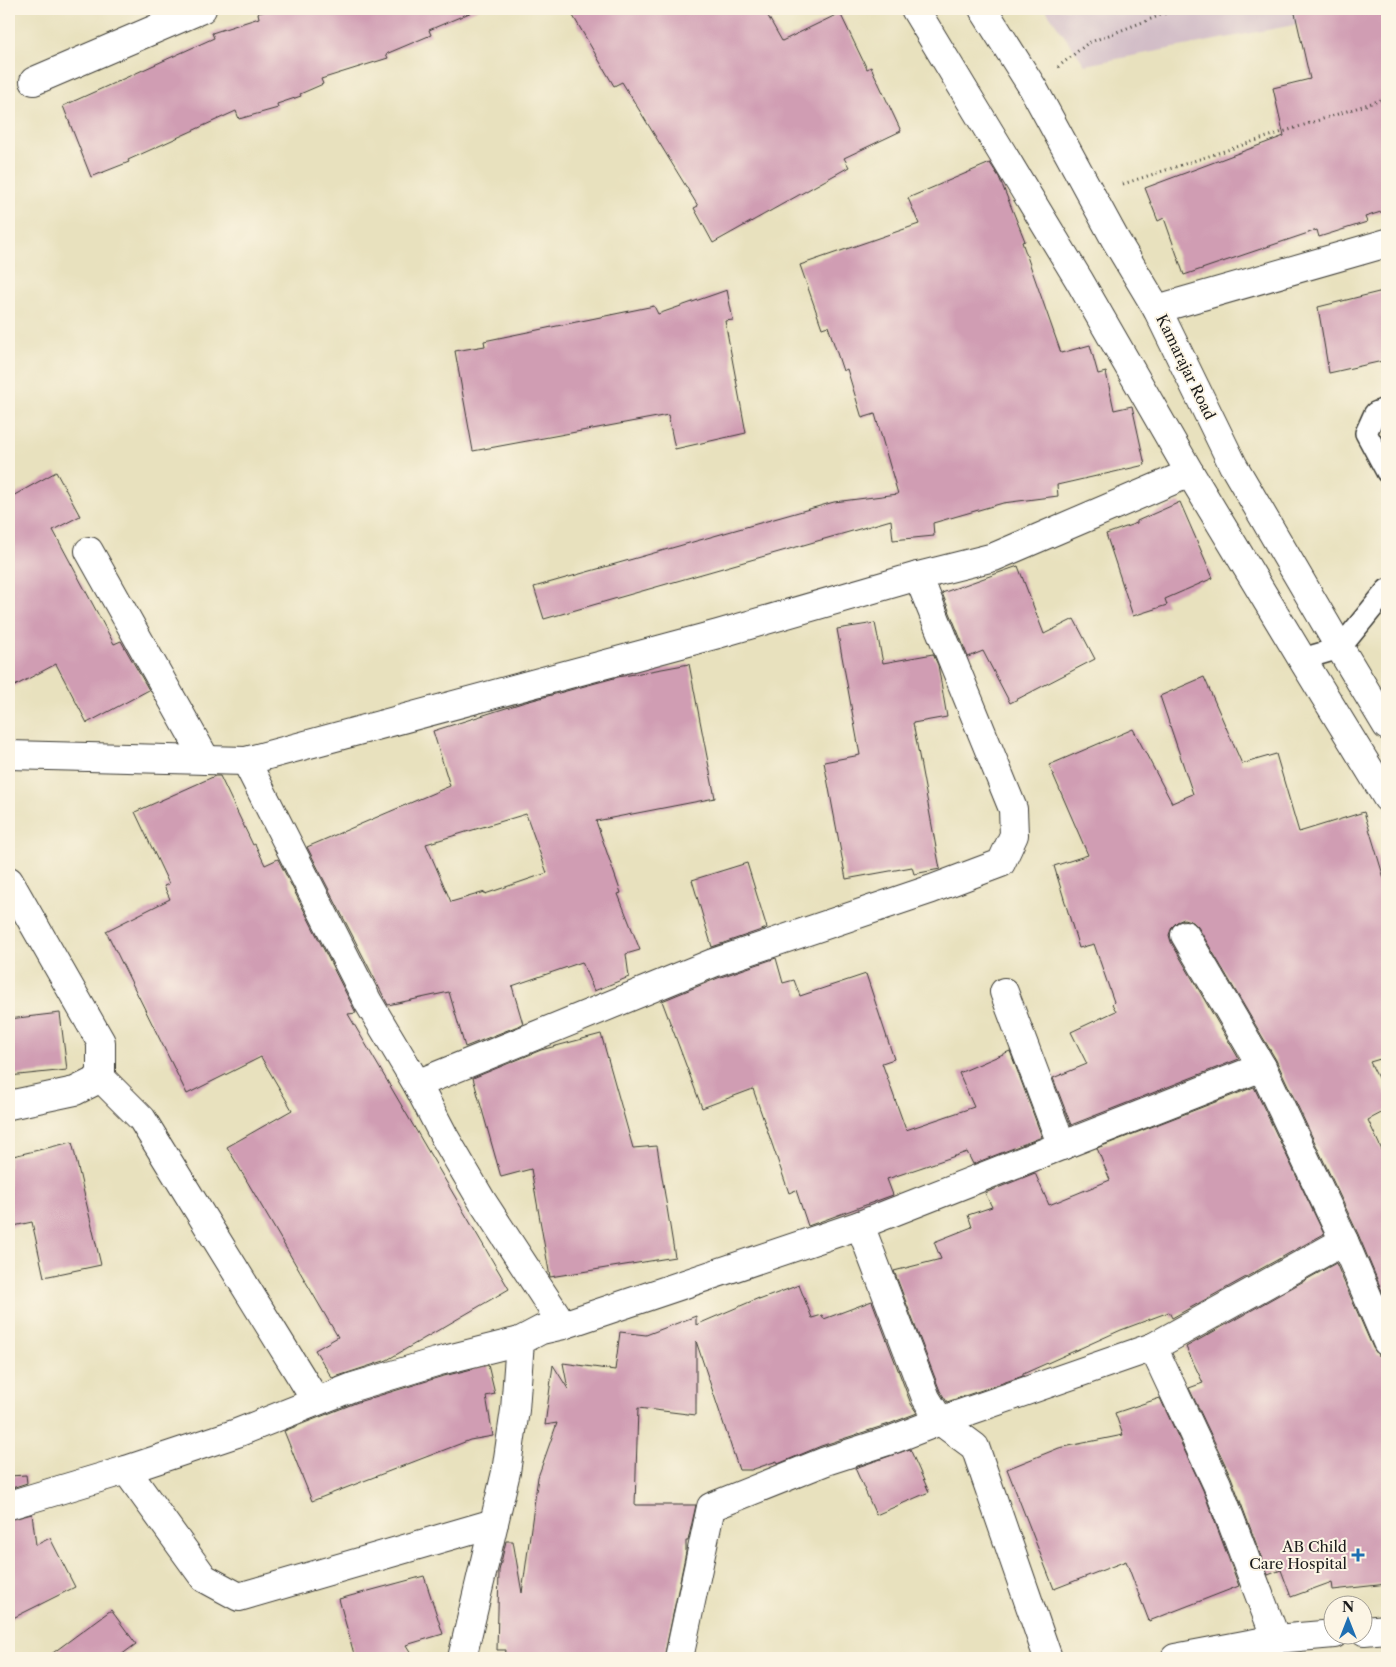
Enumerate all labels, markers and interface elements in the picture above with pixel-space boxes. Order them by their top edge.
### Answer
street label: Kamarajar Road [1152,311,1220,423]
place label: AB Child Care Hospital [1249,1537,1348,1573]
marker: AB Child Care Hospital [1351,1548,1365,1562]
north arrow [1324,1594,1374,1644]
text: N [1342,1598,1354,1616]

